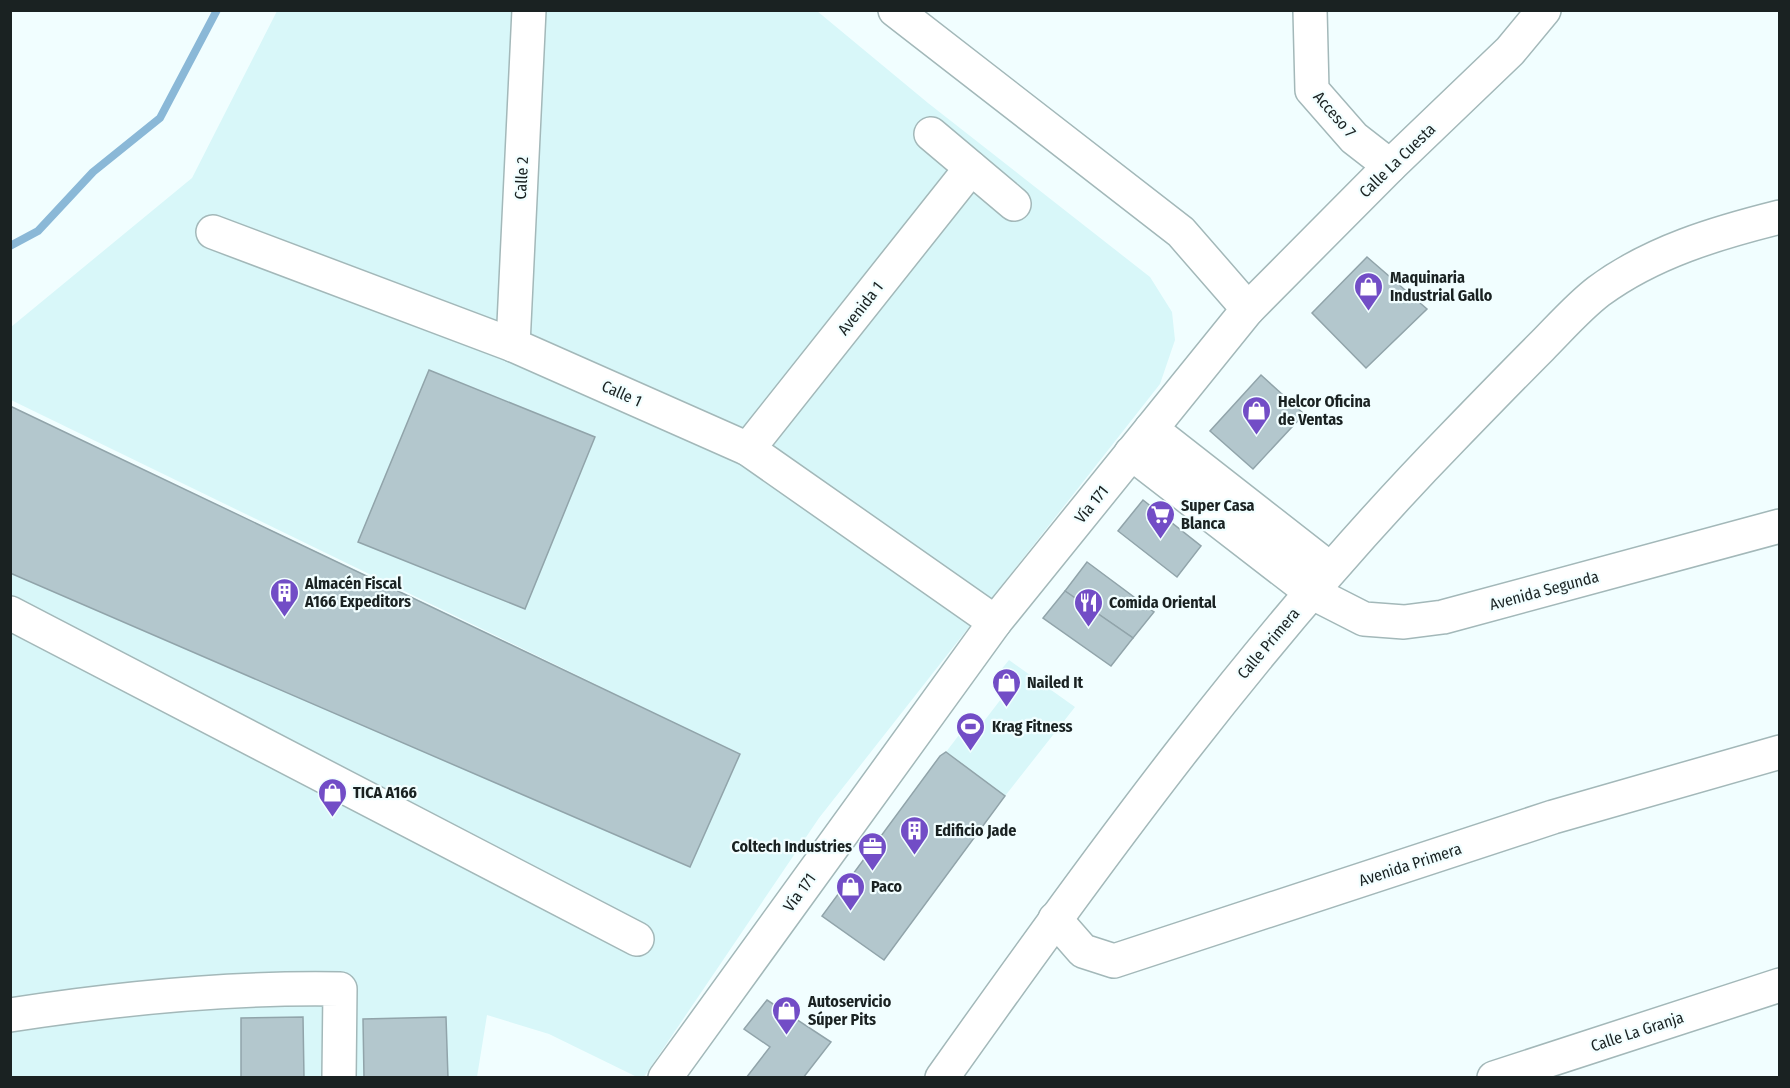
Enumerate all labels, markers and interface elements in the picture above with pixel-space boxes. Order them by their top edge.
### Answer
street label: Acceso 7 [1309,87,1360,142]
street label: Calle La Cuesta [1355,119,1439,201]
street label: Calle 2 [511,156,532,200]
place label: Maquinaria Industrial Gallo [1390,268,1493,305]
shop icon: Maquinaria Industrial Gallo [1353,270,1385,312]
street label: Avenida 1 [834,278,887,339]
street label: Calle 1 [599,376,645,411]
place label: Helcor Oficina de Ventas [1278,392,1371,429]
shop icon: Helcor Oficina de Ventas [1241,394,1273,436]
street label: Vía 171 [1071,482,1112,527]
place label: Super Casa Blanca [1181,496,1255,533]
supermarket icon: Super Casa Blanca [1144,498,1176,540]
street label: Avenida Segunda [1487,567,1601,614]
place label: Almacén Fiscal A166 Expeditors [304,574,411,611]
building icon: Almacén Fiscal A166 Expeditors [268,576,300,618]
restaurant icon: Comida Oriental [1072,586,1104,628]
place label: Comida Oriental [1109,593,1217,612]
street label: Calle Primera [1233,604,1304,683]
shop icon: Nailed It [990,666,1022,708]
place label: Nailed It [1027,673,1083,692]
sports icon: Krag Fitness [955,710,987,752]
place label: Krag Fitness [992,717,1073,736]
shop icon: TICA A166 [316,776,348,818]
place label: TICA A166 [353,783,417,802]
building icon: Edificio Jade [898,814,930,856]
place label: Edificio Jade [935,821,1016,840]
office icon: Coltech Industries [857,830,889,872]
place label: Coltech Industries [731,837,852,856]
street label: Avenida Primera [1356,839,1464,890]
street label: Vía 171 [779,869,820,915]
shop icon: Paco [834,870,866,912]
place label: Paco [871,877,903,896]
place label: Autoservicio Súper Pits [807,992,892,1029]
shop icon: Autoservicio Súper Pits [771,994,803,1036]
street label: Calle La Granja [1588,1007,1686,1055]

